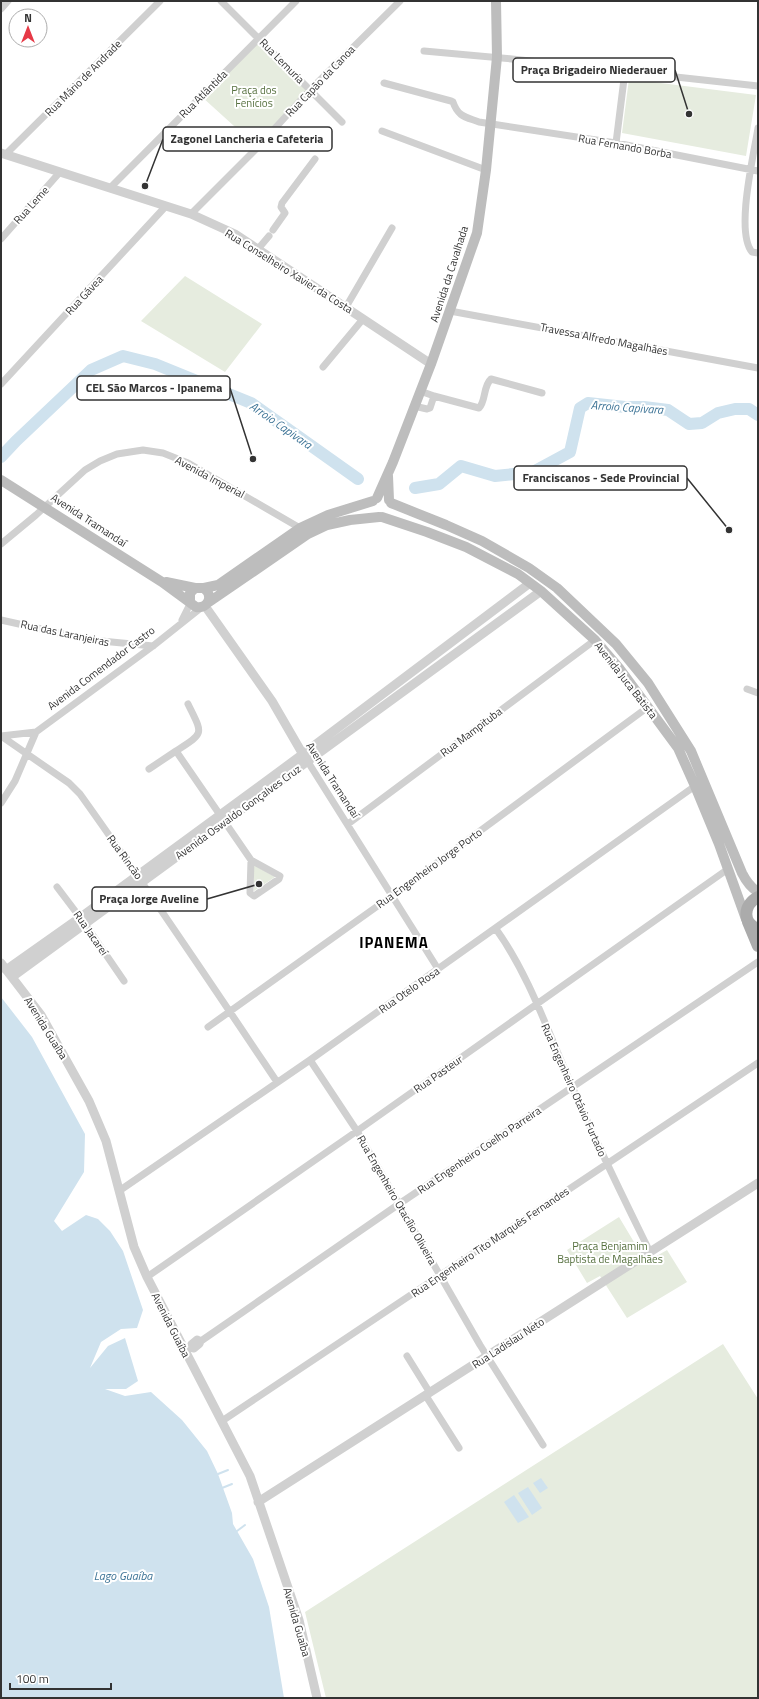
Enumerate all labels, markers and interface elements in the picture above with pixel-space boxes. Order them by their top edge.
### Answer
north arrow [8,8,48,48]
text: N [24,10,32,26]
street label: Rua Lemuria [256,35,309,88]
street label: Rua Mário de Andrade [41,36,125,120]
street label: Rua Capão da Canoa [282,41,359,120]
callout: Praça Brigadeiro Niederauer [513,58,675,82]
text: Praça Brigadeiro Niederauer [521,60,668,79]
street label: Rua Atlântida [175,66,231,122]
park label: Praça dos Fenícios [231,82,277,111]
callout: Zagonel Lancheria e Cafeteria [163,127,332,151]
text: Zagonel Lancheria e Cafeteria [171,129,323,148]
street label: Rua Fernando Borba [577,130,673,162]
street label: Rua Leme [10,182,53,227]
street label: Avenida da Cavalhada [426,223,472,324]
street label: Rua Conselheiro Xavier da Costa [222,225,356,317]
street label: Rua Gávea [61,271,107,318]
street label: Travessa Alfredo Magalhães [539,319,669,359]
callout: CEL São Marcos - Ipanema [77,376,230,400]
text: CEL São Marcos - Ipanema [86,378,222,397]
water label: Arroio Capivara [590,395,665,419]
water label: Arroio Capivara [246,396,317,454]
street label: Avenida Imperial [172,452,248,502]
callout: Franciscanos - Sede Provincial [514,466,687,490]
text: Franciscanos - Sede Provincial [522,468,680,487]
street label: Avenida Tramandaí [48,489,131,551]
street label: Rua das Laranjeiras [19,616,111,650]
street label: Avenida Comendador Castro [44,622,158,714]
street label: Avenida Juca Batista [591,638,662,722]
street label: Rua Mampituba [437,703,506,761]
street label: Avenida Tramandaí [302,739,364,822]
street label: Avenida Oswaldo Gonçalves Cruz [172,761,304,863]
street label: Rua Engenheiro Jorge Porto [373,824,485,912]
street label: Rua Rincão [103,831,147,883]
callout: Praça Jorge Aveline [92,887,207,911]
text: Praça Jorge Aveline [99,889,199,908]
street label: Rua Jacareí [70,907,113,960]
district label: IPANEMA [359,931,429,954]
street label: Rua Otelo Rosa [375,963,443,1017]
street label: Avenida Guaíba [20,994,72,1063]
street label: Rua Engenheiro Otávio Furtado [537,1021,611,1159]
street label: Rua Pasteur [410,1051,466,1097]
street label: Rua Engenheiro Coelho Parreira [414,1102,544,1197]
street label: Rua Engenheiro Otacílio Oliveira [353,1132,441,1268]
street label: Rua Engenheiro Tito Marquês Fernandes [408,1183,572,1301]
park label: Praça Benjamim Baptista de Magalhães [557,1238,663,1267]
street label: Avenida Guaíba [148,1290,194,1361]
street label: Rua Ladislau Neto [469,1313,548,1372]
water label: Lago Guaíba [94,1566,153,1585]
street label: Avenida Guaíba [280,1586,315,1659]
scale bar [10,1665,111,1691]
text: 100 m [16,1669,49,1688]

